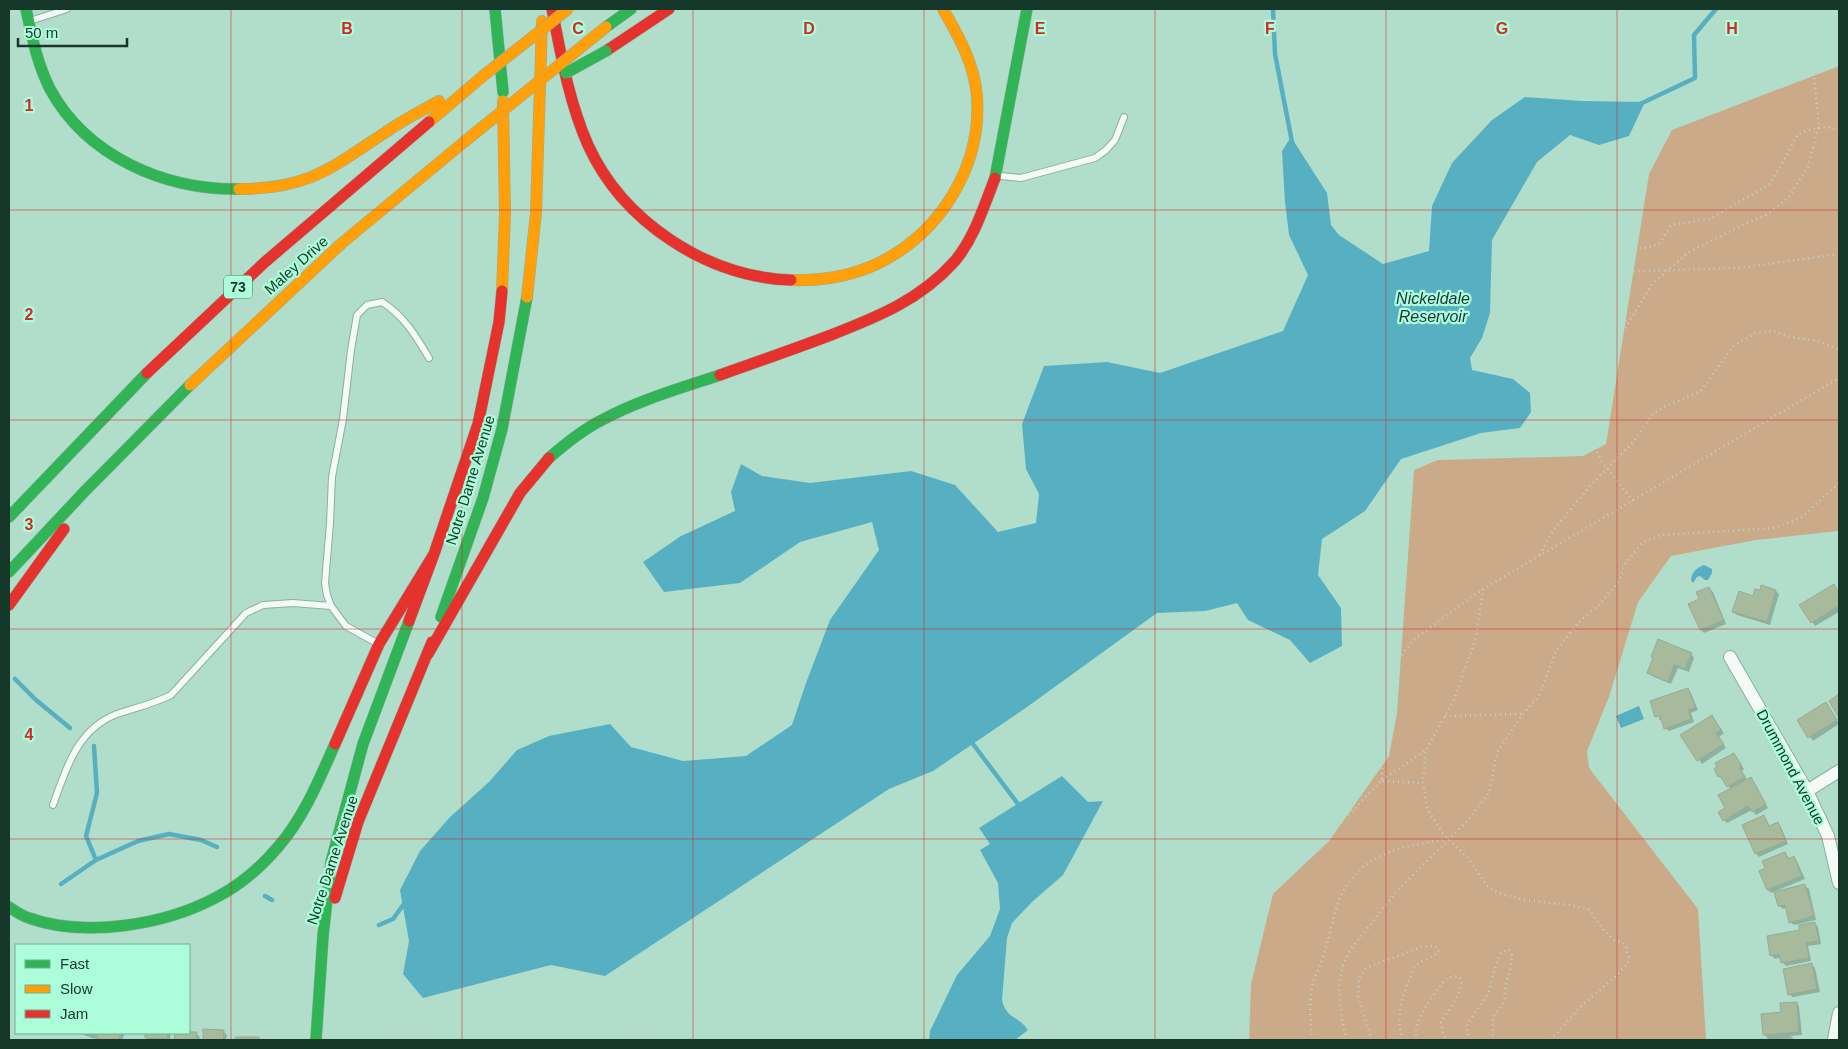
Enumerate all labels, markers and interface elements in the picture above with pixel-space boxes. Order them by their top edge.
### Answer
scale bar [18,15,126,47]
text: B [341,20,353,37]
text: C [572,20,584,37]
text: D [803,20,815,37]
text: E [1035,20,1046,37]
text: F [1265,20,1275,37]
text: G [1496,20,1508,37]
text: H [1726,20,1738,37]
text: 50 m [25,24,58,41]
text: 1 [25,97,34,114]
street label: Maley Drive [261,232,331,298]
road number: 73 [224,276,252,298]
water label: Nickeldale Reservoir [1396,290,1470,325]
text: 2 [25,306,34,323]
street label: Notre Dame Avenue [442,413,498,547]
text: 3 [25,516,34,533]
street label: Drummond Avenue [1753,706,1829,828]
text: 4 [25,726,34,743]
street label: Notre Dame Avenue [303,793,361,927]
legend [15,944,190,1034]
text: Fast [60,955,90,972]
text: Slow [60,980,93,997]
text: Jam [60,1005,88,1022]

